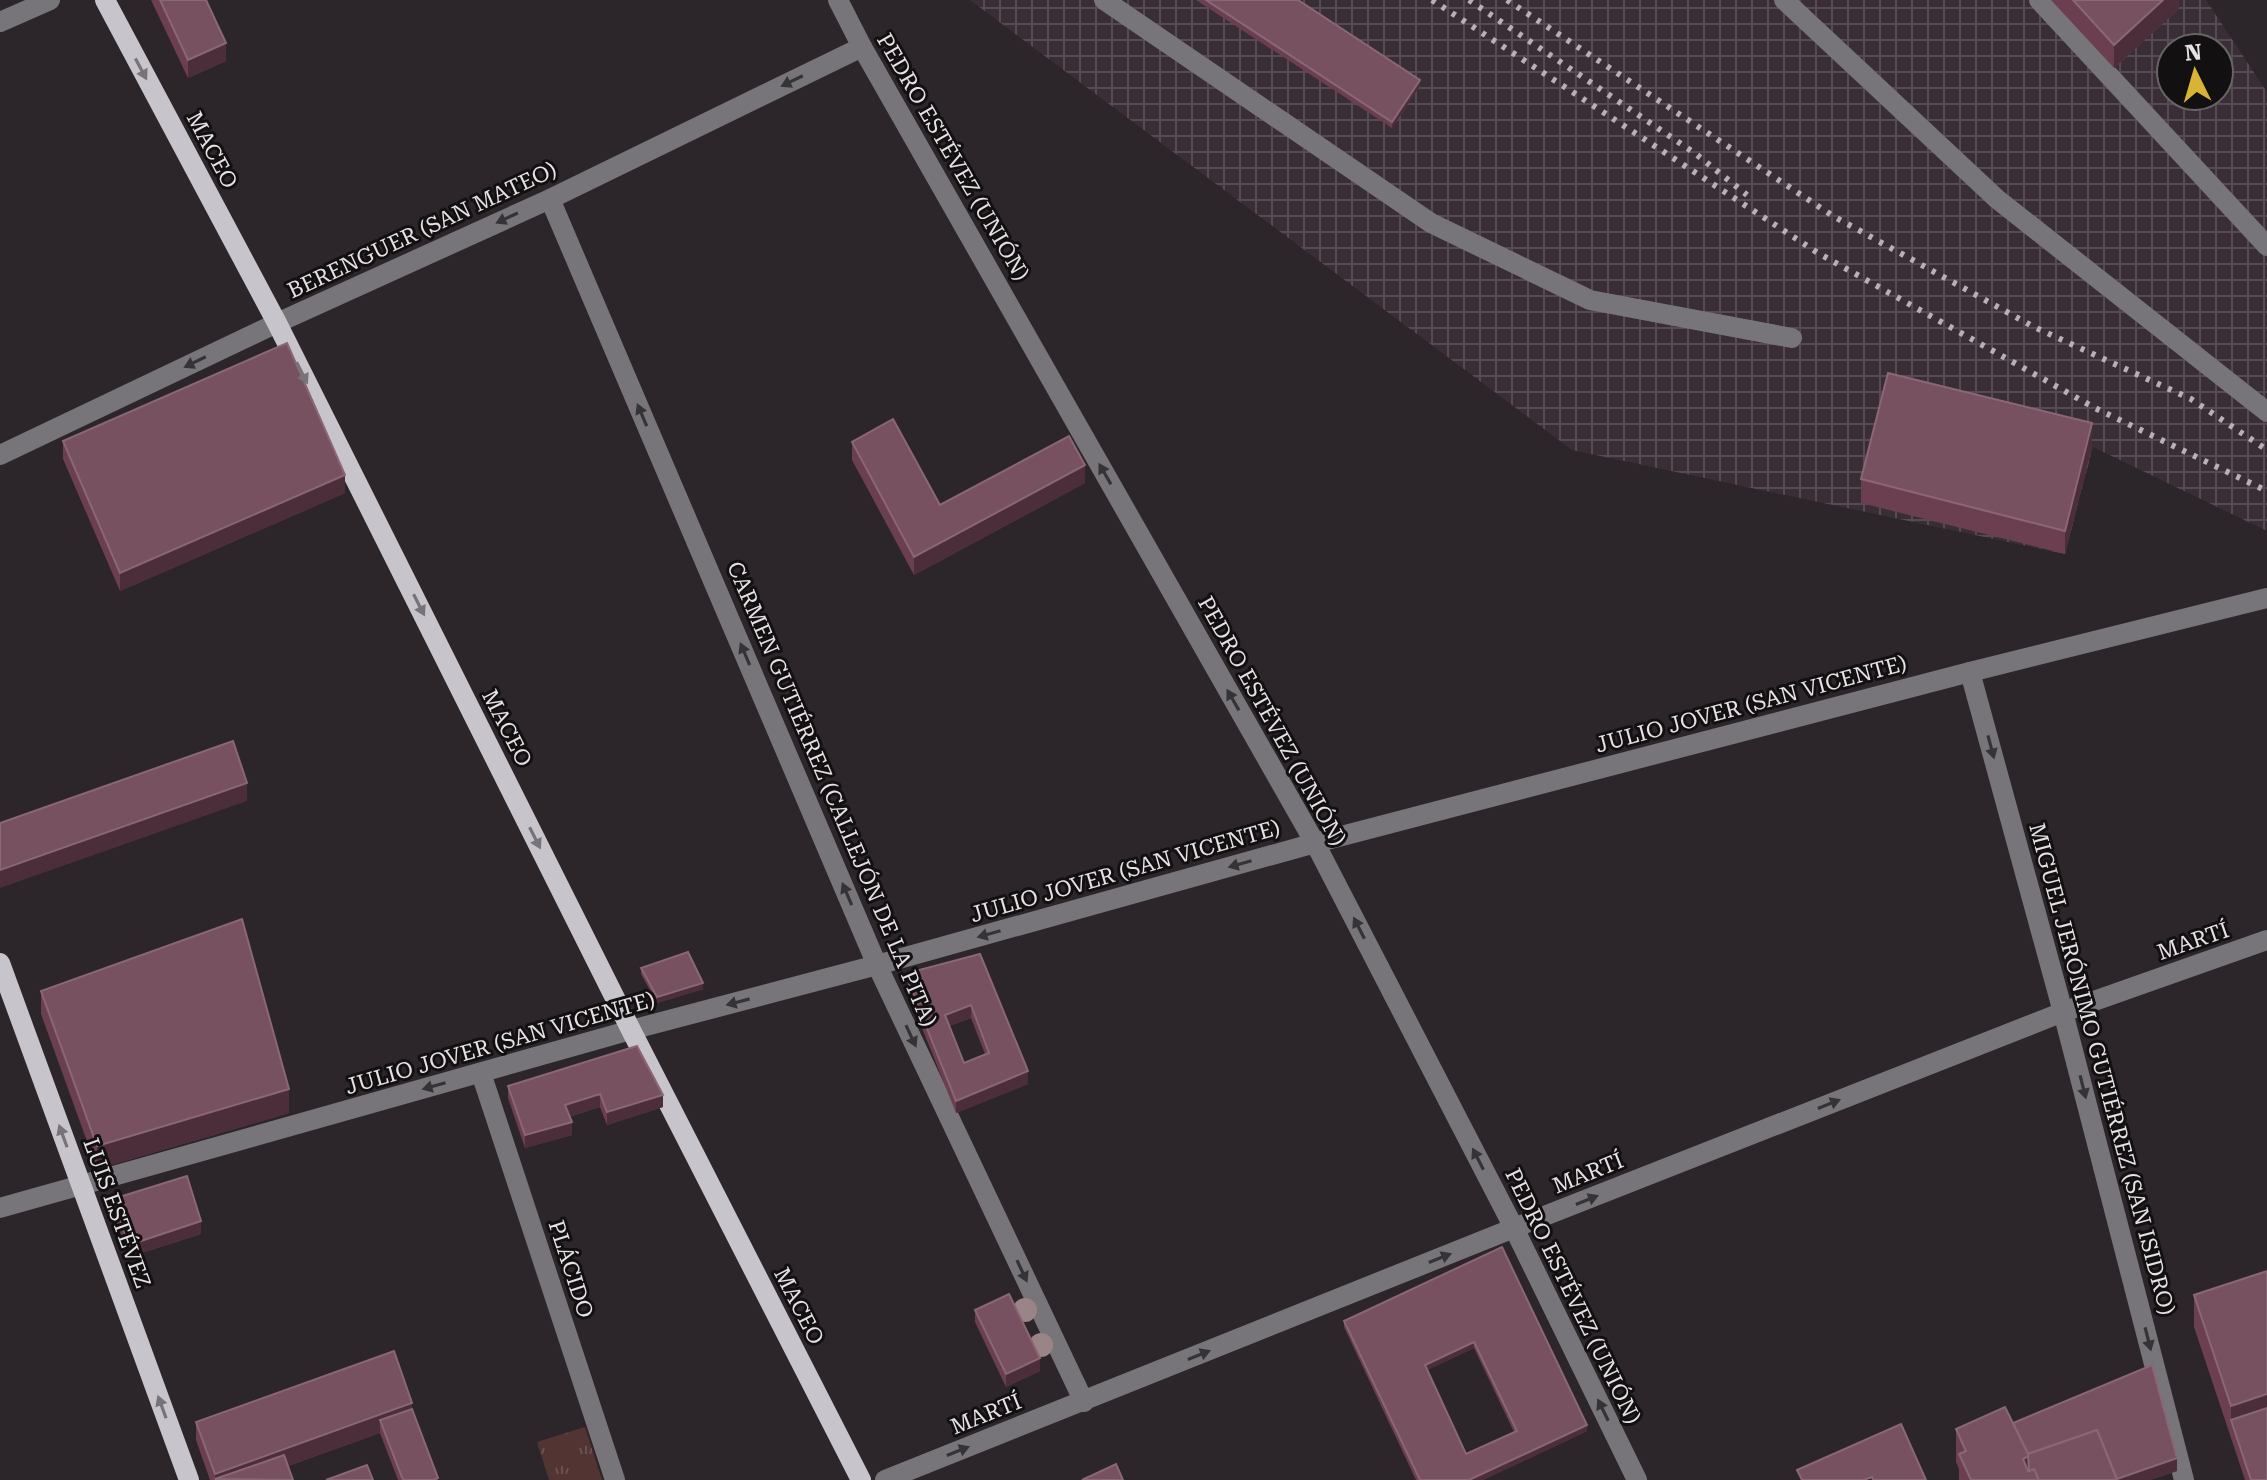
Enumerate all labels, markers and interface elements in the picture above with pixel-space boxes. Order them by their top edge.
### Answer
street label: PEDRO ESTÉVEZ (UNIÓN) [872,28,1036,285]
north arrow [2155,32,2235,112]
text: N [2184,39,2203,66]
one-way arrow [135,57,148,80]
one-way arrow [780,74,803,88]
street label: MACEO [181,107,243,193]
street label: BERENGUER (SAN MATEO) [284,157,560,303]
one-way arrow [495,211,519,225]
one-way arrow [183,355,207,369]
one-way arrow [295,361,309,384]
one-way arrow [636,403,649,427]
one-way arrow [1098,463,1112,485]
street label: CARMEN GUTIÉRREZ (CALLEJÓN DE LA PITA) [722,557,944,1030]
street label: PEDRO ESTÉVEZ (UNIÓN) [1193,591,1353,850]
one-way arrow [412,594,425,617]
one-way arrow [738,643,751,666]
street label: JULIO JOVER (SAN VICENTE) [1593,650,1909,758]
street label: MACEO [477,685,537,771]
one-way arrow [1226,689,1240,711]
one-way arrow [1985,735,1997,760]
street label: JULIO JOVER (SAN VICENTE) [967,815,1283,927]
street label: MIGUEL JERÓNIMO GUTIÉRREZ (SAN ISIDRO) [2024,820,2182,1318]
one-way arrow [528,826,542,849]
one-way arrow [1227,859,1252,871]
one-way arrow [840,882,853,905]
street label: MARTÍ [2154,916,2232,965]
one-way arrow [1352,917,1366,939]
one-way arrow [977,928,1001,941]
street label: JULIO JOVER (SAN VICENTE) [342,987,658,1099]
one-way arrow [726,996,751,1008]
one-way arrow [904,1024,918,1047]
one-way arrow [2077,1075,2089,1100]
one-way arrow [421,1080,445,1093]
one-way arrow [1817,1097,1841,1110]
one-way arrow [57,1124,69,1148]
street label: LUIS ESTÉVEZ [78,1134,157,1291]
one-way arrow [1472,1147,1485,1170]
street label: MARTÍ [1549,1147,1627,1198]
street label: PEDRO ESTÉVEZ (UNIÓN) [1500,1163,1648,1428]
one-way arrow [1575,1193,1599,1206]
street label: PLÁCIDO [543,1217,599,1321]
one-way arrow [1428,1251,1452,1264]
one-way arrow [1015,1259,1029,1282]
street label: MACEO [769,1263,829,1349]
one-way arrow [2142,1326,2154,1351]
one-way arrow [1187,1348,1211,1361]
street label: MARTÍ [947,1388,1025,1439]
one-way arrow [156,1395,168,1419]
one-way arrow [1596,1398,1610,1422]
one-way arrow [946,1445,970,1458]

